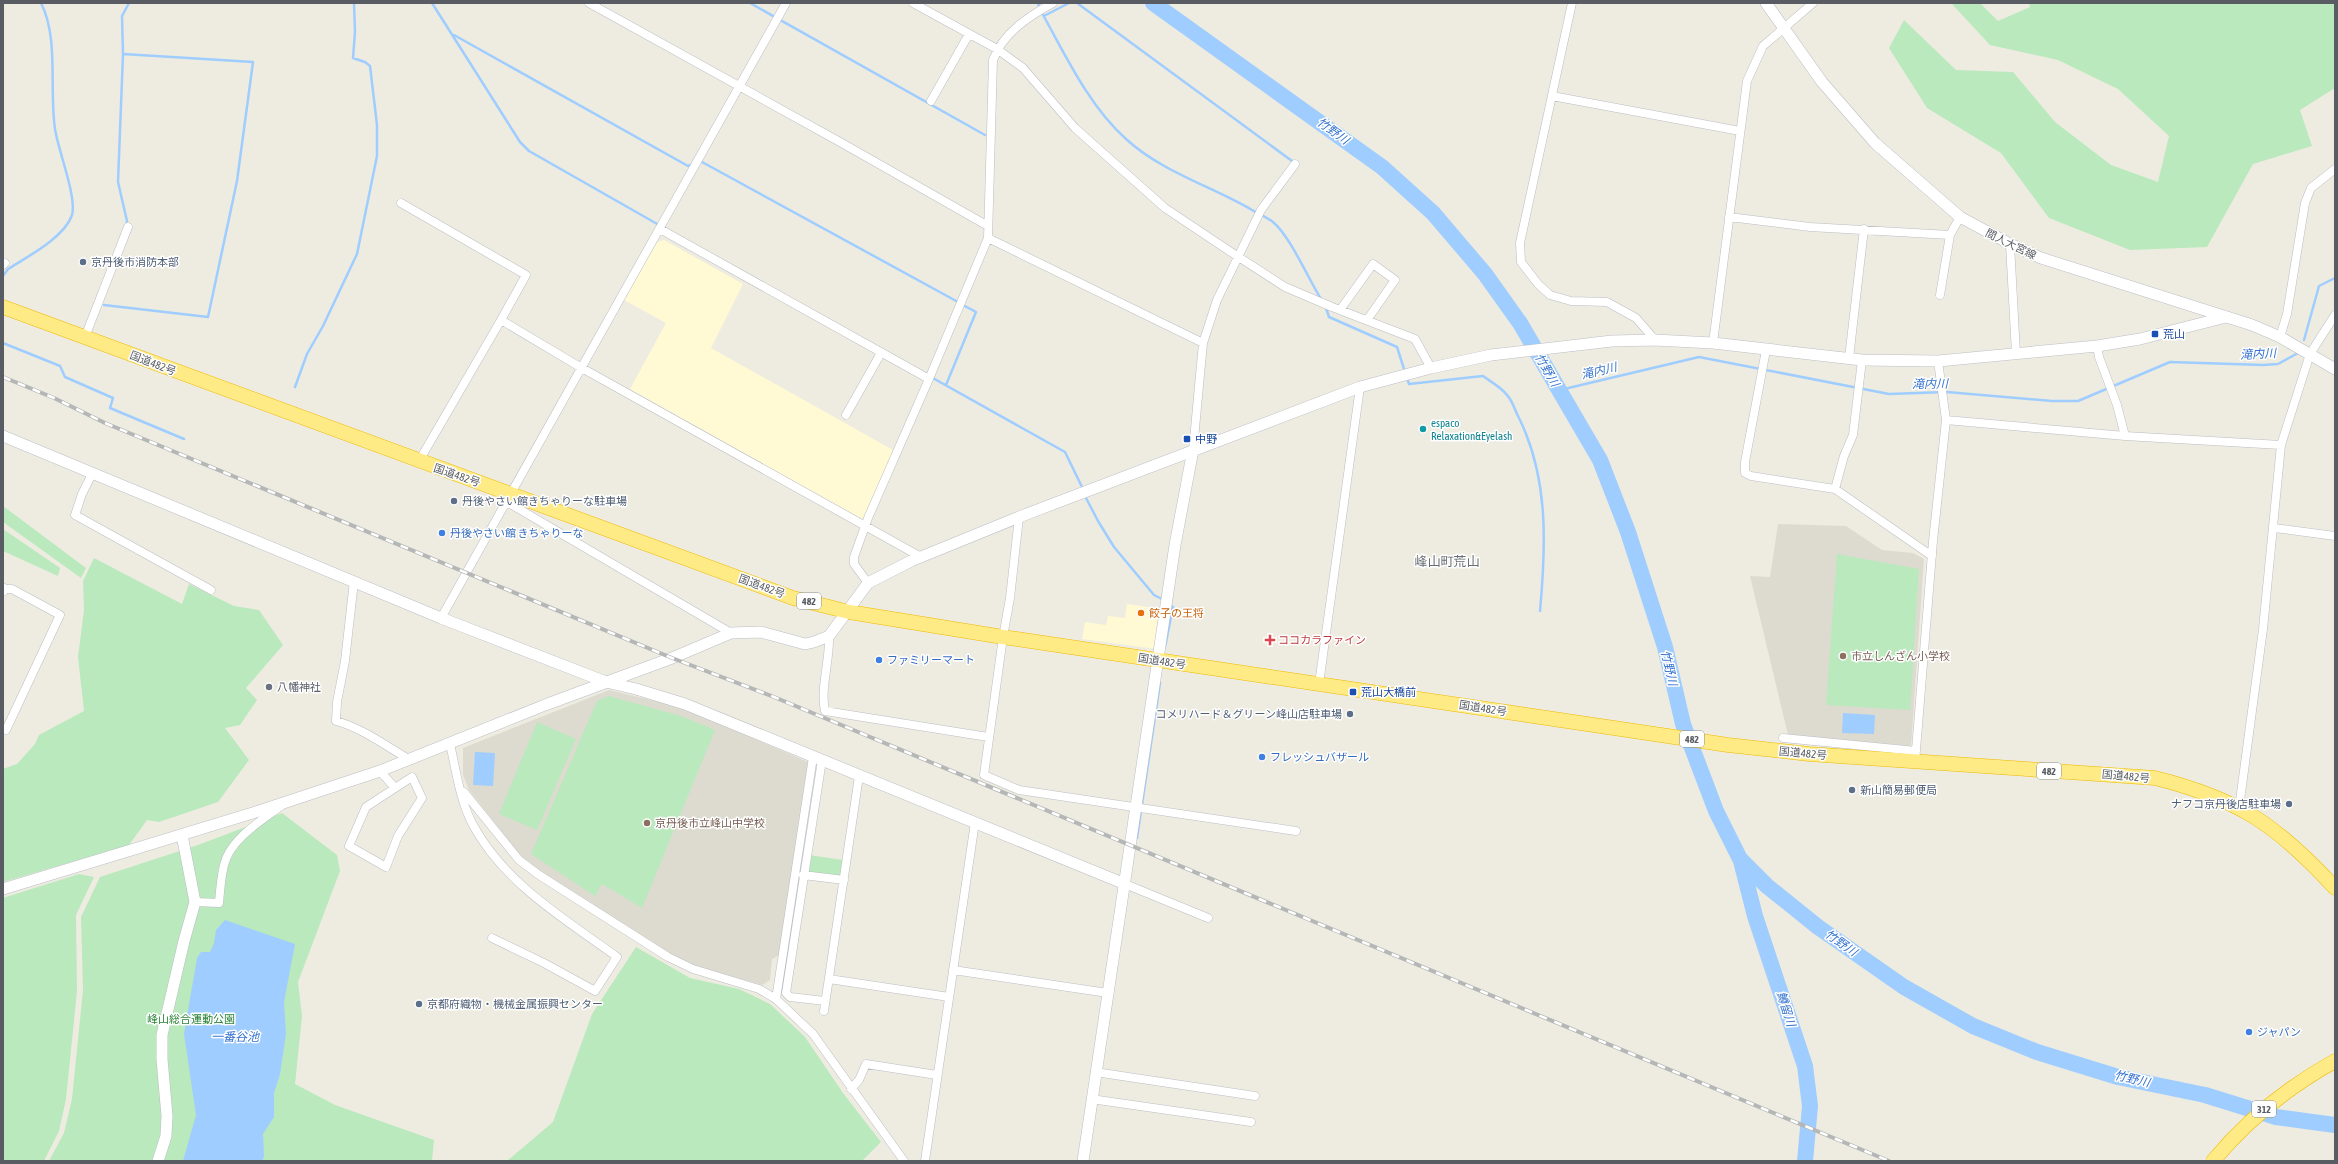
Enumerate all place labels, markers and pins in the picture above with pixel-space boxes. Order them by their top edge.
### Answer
place label: 京丹後市消防本部 [91,256,179,268]
marker: 京丹後市消防本部 [78,257,88,267]
place label: 荒山 [2163,328,2185,340]
marker: 荒山 [2150,329,2160,339]
place label: espaco Relaxation&Eyelash [1431,417,1512,442]
marker: espaco Relaxation&Eyelash [1418,424,1428,434]
place label: 中野 [1195,433,1217,445]
marker: 中野 [1182,434,1192,444]
place label: 丹後やさい館きちゃりーな駐車場 [462,495,627,507]
marker: 丹後やさい館きちゃりーな駐車場 [449,496,459,506]
place label: 丹後やさい館 きちゃりーな [450,527,584,539]
marker: 丹後やさい館 きちゃりーな [437,528,447,538]
place label: 餃子の王将 [1149,607,1204,619]
marker: 餃子の王将 [1136,608,1146,618]
place label: ココカラファイン [1278,634,1366,646]
marker: ココカラファイン [1265,635,1275,645]
place label: 市立しんざん小学校 [1851,650,1950,662]
marker: 市立しんざん小学校 [1838,651,1848,661]
place label: ファミリーマート [887,654,975,666]
marker: ファミリーマート [874,655,884,665]
place label: 八幡神社 [277,681,321,693]
marker: 八幡神社 [264,682,274,692]
place label: 荒山大橋前 [1361,686,1416,698]
marker: 荒山大橋前 [1348,687,1358,697]
place label: コメリハード＆グリーン峰山店駐車場 [1156,708,1342,720]
marker: コメリハード＆グリーン峰山店駐車場 [1345,709,1355,719]
place label: フレッシュバザール [1270,751,1369,763]
marker: フレッシュバザール [1257,752,1267,762]
place label: 新山簡易郵便局 [1860,784,1937,796]
marker: 新山簡易郵便局 [1847,785,1857,795]
place label: ナフコ京丹後店駐車場 [2171,798,2281,810]
marker: ナフコ京丹後店駐車場 [2284,799,2294,809]
place label: 京丹後市立峰山中学校 [655,817,765,829]
marker: 京丹後市立峰山中学校 [642,818,652,828]
place label: 京都府織物・機械金属振興センター [427,998,603,1010]
marker: 京都府織物・機械金属振興センター [414,999,424,1009]
place label: ジャパン [2257,1026,2301,1038]
marker: ジャパン [2244,1027,2254,1037]

